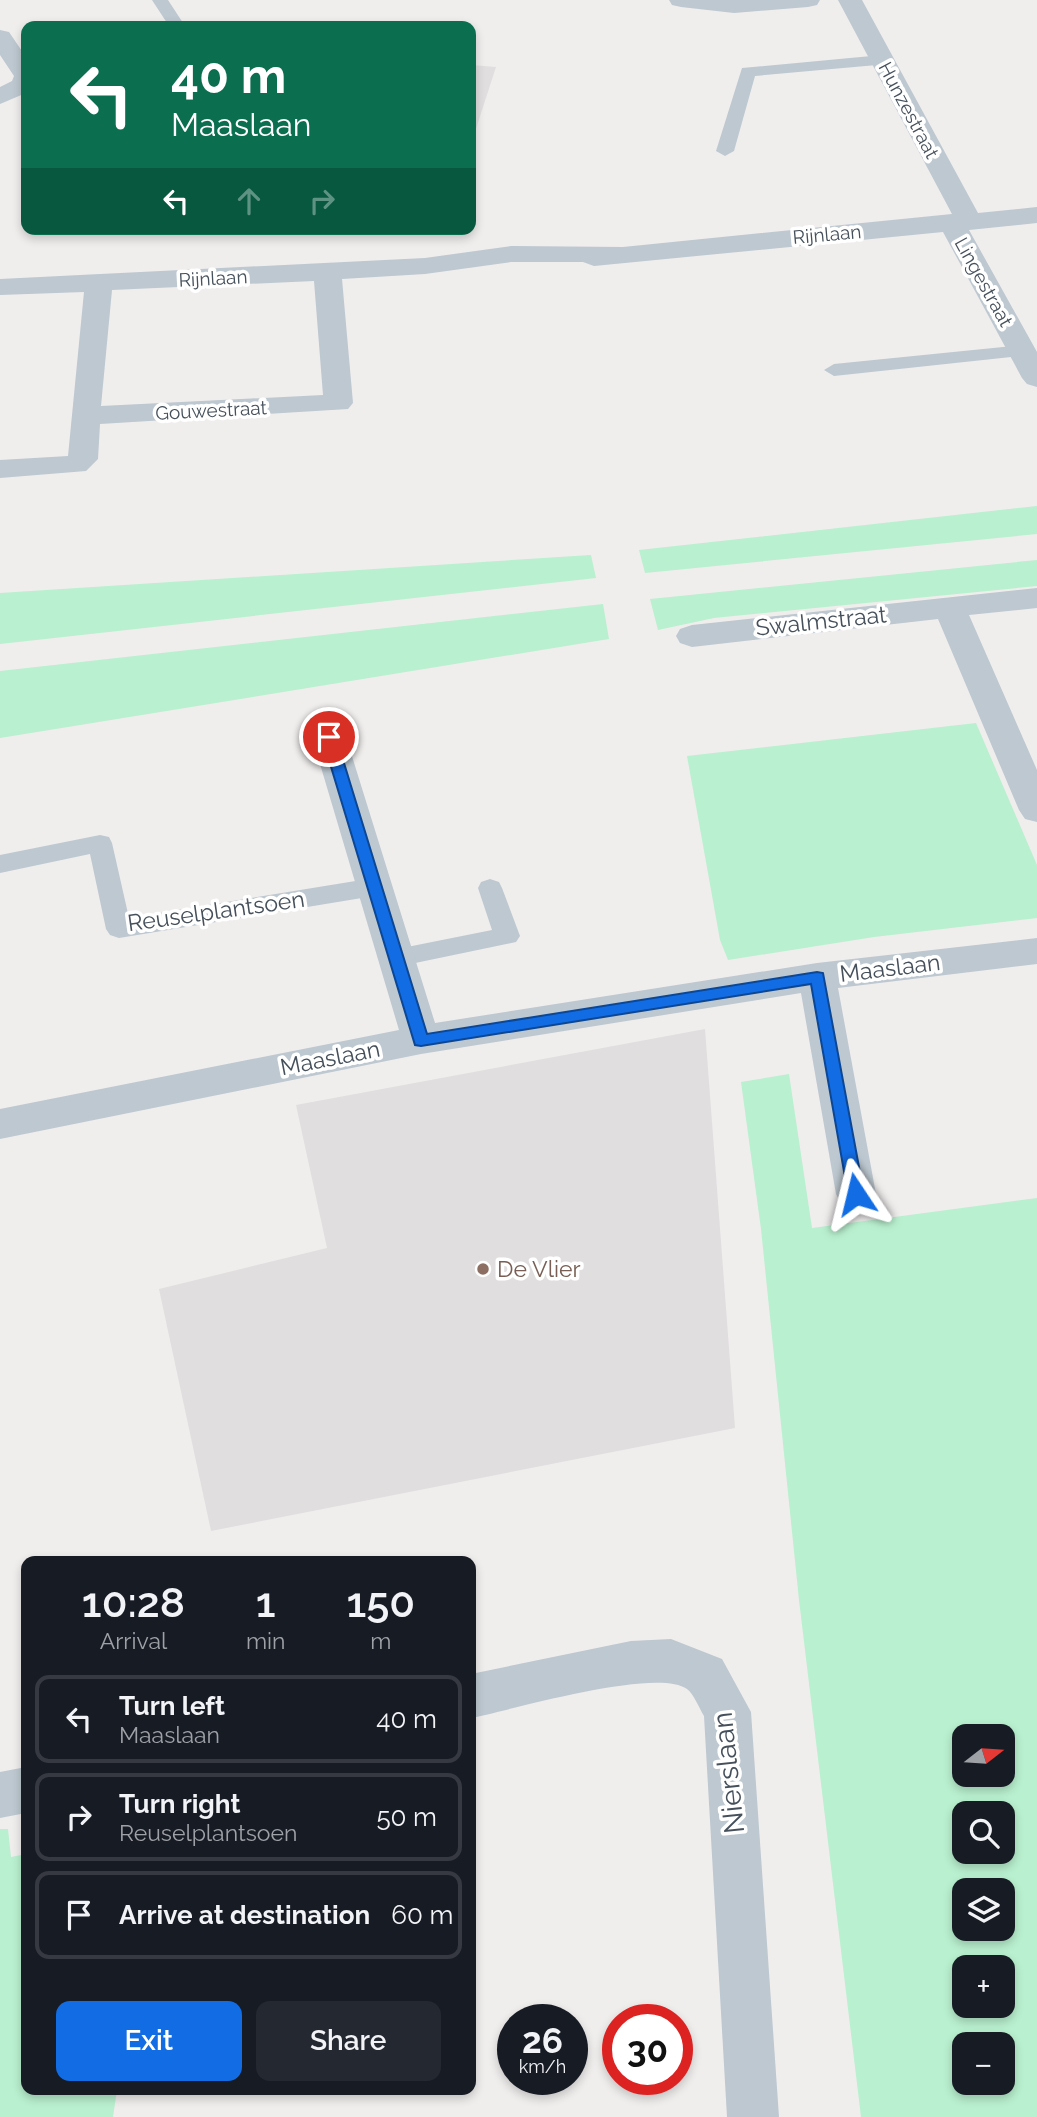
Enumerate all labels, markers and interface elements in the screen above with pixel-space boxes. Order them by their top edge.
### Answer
text: 40 m [171,47,286,104]
icon: left [56,49,147,140]
street label: Hunzestraat [874,58,944,162]
text: Maaslaan [171,106,311,143]
icon: left [157,182,195,220]
icon: ahead [230,182,268,220]
icon: right [303,182,341,220]
street label: Rijnlaan [792,220,862,248]
street label: Lingestraat [951,234,1018,331]
street label: Rijnlaan [178,265,248,291]
street label: Gouwestraat [155,396,268,424]
street label: Swalmstraat [754,600,888,641]
pin [299,707,359,767]
icon: arrive [310,718,348,756]
street label: Reuselplantsoen [126,885,306,936]
street label: Maaslaan [838,948,942,987]
street label: Maaslaan [278,1035,382,1080]
position arrow [819,1157,893,1231]
place label: De Vlier [497,1255,581,1282]
marker: De Vlier [475,1261,491,1277]
text: 10:28 [82,1578,185,1627]
text: 1 [256,1578,276,1627]
text: 150 [346,1578,415,1627]
text: Arrival [100,1627,167,1654]
text: min [246,1627,286,1654]
text: m [370,1627,391,1654]
text: Turn left [119,1691,225,1721]
icon: left [60,1700,98,1738]
text: 40 m [376,1704,437,1734]
street label: Nierslaan [706,1711,751,1835]
text: Maaslaan [119,1721,220,1748]
north arrow [952,1724,1015,1787]
map controls [952,1724,1015,2095]
text: Turn right [119,1789,240,1819]
icon: right [60,1798,98,1836]
button: search [952,1801,1015,1864]
text: 50 m [376,1802,437,1832]
text: Reuselplantsoen [119,1819,297,1846]
button: layers [952,1878,1015,1941]
icon: arrive [60,1896,98,1934]
text: Arrive at destination [119,1900,370,1930]
text: 60 m [391,1900,453,1930]
button: + [952,1955,1015,2018]
button: Exit [56,2001,242,2081]
button: Share [256,2001,441,2081]
speed limit sign: 30 [602,2004,693,2095]
text: 26 [522,2020,563,2061]
button: − [952,2032,1015,2095]
text: km/h [519,2056,566,2077]

